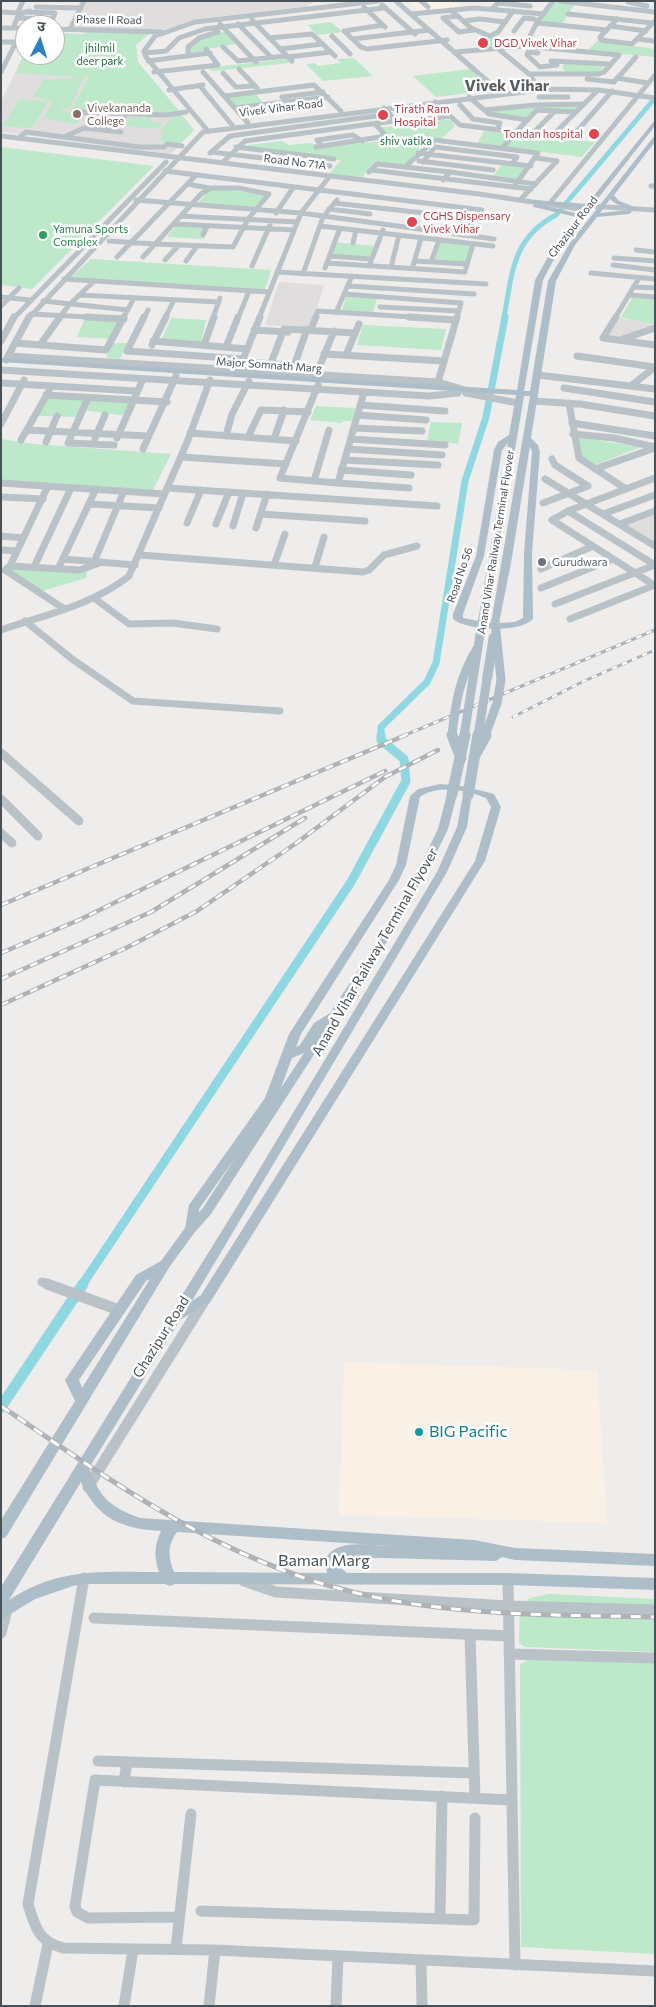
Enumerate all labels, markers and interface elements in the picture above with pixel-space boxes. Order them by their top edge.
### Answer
street label: Phase II Road [76,13,142,27]
north arrow [15,15,65,65]
text: उ [36,17,46,34]
marker: DGD Vivek Vihar [476,36,490,50]
place label: DGD Vivek Vihar [494,36,577,50]
park label: jhilmil deer park [76,41,124,67]
district label: Vivek Vihar [465,76,549,96]
street label: Vivek Vihar Road [238,96,324,120]
place label: Vivekananda College [87,101,151,127]
place label: Tirath Ram Hospital [394,102,450,128]
marker: Vivekananda College [71,108,83,120]
marker: Tirath Ram Hospital [376,108,390,122]
place label: Tondan hospital [503,127,583,141]
marker: Tondan hospital [587,127,601,141]
park label: shiv vatika [380,134,432,148]
street label: Road No 71A [263,152,327,172]
street label: Ghazipur Road [546,194,600,260]
place label: CGHS Dispensary Vivek Vihar [423,209,511,235]
marker: CGHS Dispensary Vivek Vihar [405,215,419,229]
place label: Yamuna Sports Complex [53,222,128,248]
marker: Yamuna Sports Complex [37,229,49,241]
street label: Major Somnath Marg [216,355,322,375]
street label: Anand Vihar Railway Terminal Flyover [475,449,517,635]
street label: Road No 56 [444,546,476,604]
place label: Gurudwara [552,555,608,569]
marker: Gurudwara [536,556,548,568]
street label: Anand Vihar Railway Terminal Flyover [308,845,442,1059]
street label: Ghazipur Road [129,1293,193,1381]
place label: BIG Pacific [429,1422,507,1442]
marker: BIG Pacific [413,1426,425,1438]
street label: Baman Marg [278,1551,370,1571]

